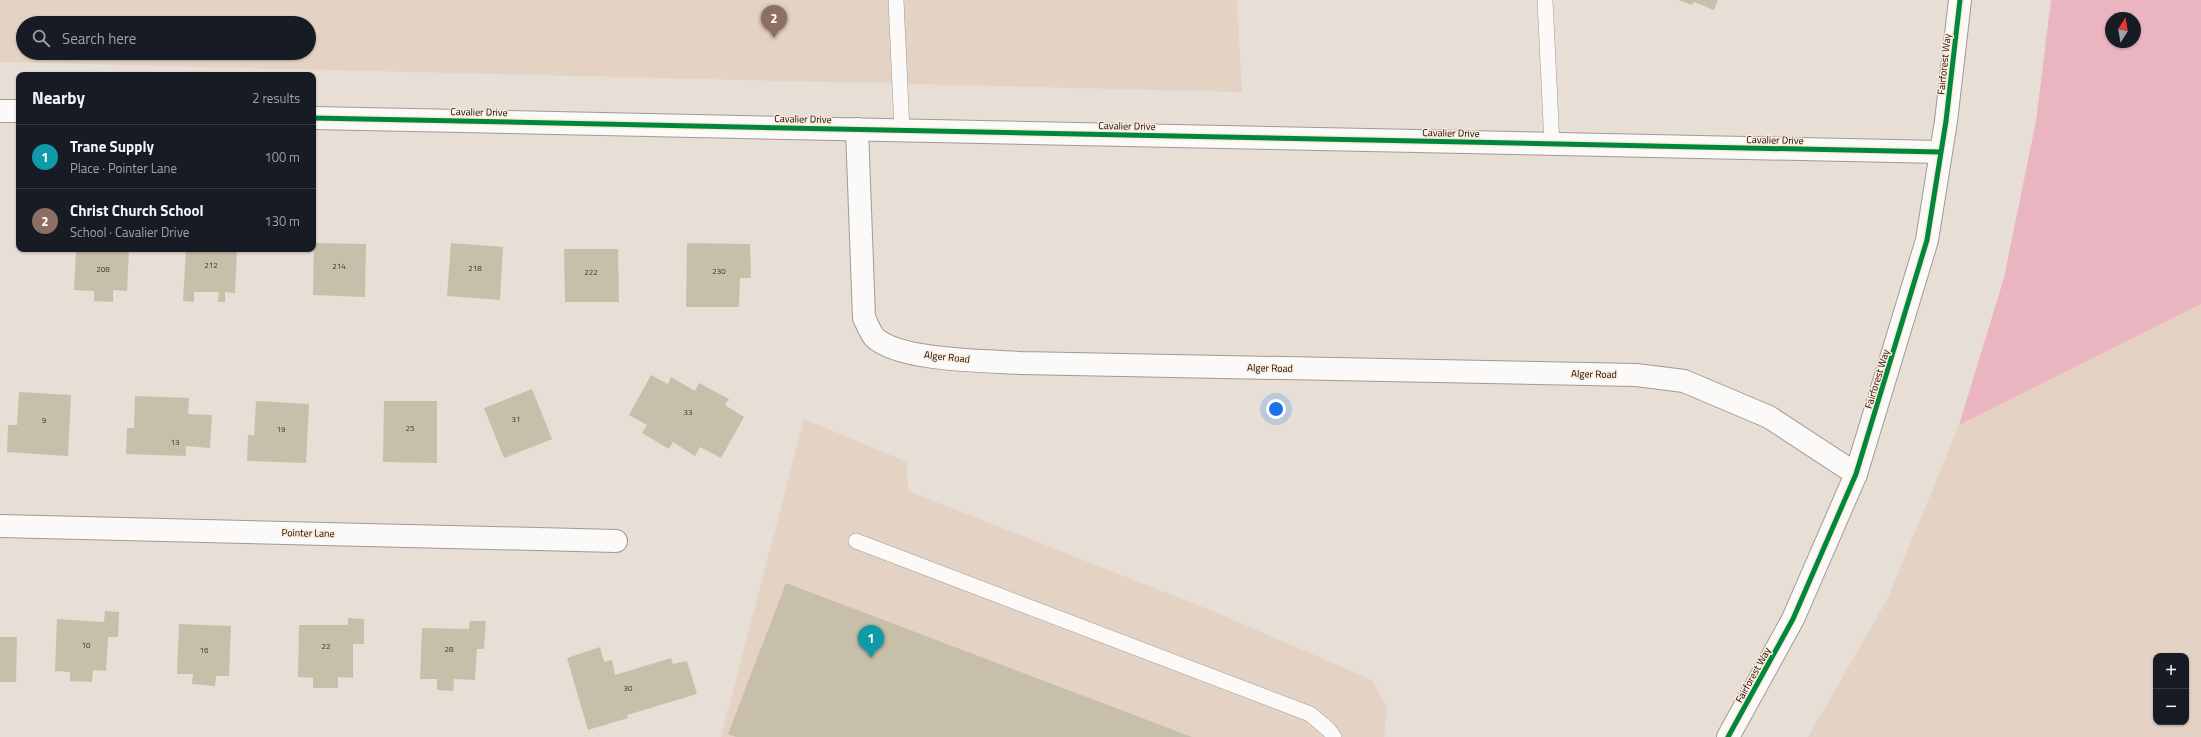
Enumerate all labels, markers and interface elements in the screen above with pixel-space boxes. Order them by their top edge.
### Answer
pin: 2 [761,5,787,38]
north arrow [2105,12,2141,48]
search box [16,16,316,60]
icon: search [30,27,52,49]
text: Search here [62,27,136,50]
street label: Fairforest Way [1933,33,1955,95]
text: Nearby [32,85,85,111]
text: 2 results [252,88,300,108]
street label: Cavalier Drive [450,104,508,120]
street label: Cavalier Drive [774,111,832,127]
street label: Cavalier Drive [1098,118,1156,134]
street label: Cavalier Drive [1422,125,1480,141]
street label: Cavalier Drive [1746,132,1804,148]
text: Trane Supply [70,135,154,158]
text: 1 [41,147,49,167]
text: 100 m [264,147,300,167]
text: Place · Pointer Lane [70,158,177,178]
text: Christ Church School [70,199,204,222]
text: 2 [41,211,49,231]
text: 130 m [264,211,300,231]
text: School · Cavalier Drive [70,222,189,242]
house number: 212 [204,259,218,271]
house number: 214 [332,260,346,272]
house number: 218 [468,262,482,274]
house number: 208 [96,263,110,275]
house number: 230 [712,265,726,277]
house number: 222 [584,266,598,278]
street label: Alger Road [923,347,971,367]
street label: Fairforest Way [1861,347,1893,411]
street label: Alger Road [1247,360,1293,376]
street label: Alger Road [1571,366,1617,382]
your location [1266,399,1286,419]
house number: 33 [684,406,692,418]
house number: 31 [512,413,520,425]
house number: 9 [42,414,47,426]
house number: 25 [406,422,415,434]
house number: 19 [277,423,286,435]
house number: 13 [171,436,179,448]
street label: Pointer Lane [281,525,335,541]
pin: 1 [858,625,884,658]
house number: 10 [82,639,91,651]
house number: 22 [322,640,330,652]
house number: 28 [445,643,454,655]
house number: 16 [200,644,209,656]
street label: Fairforest Way [1732,644,1775,705]
map controls [2153,653,2189,725]
button: + [2153,653,2189,689]
house number: 30 [624,682,633,694]
button: − [2153,689,2189,725]

